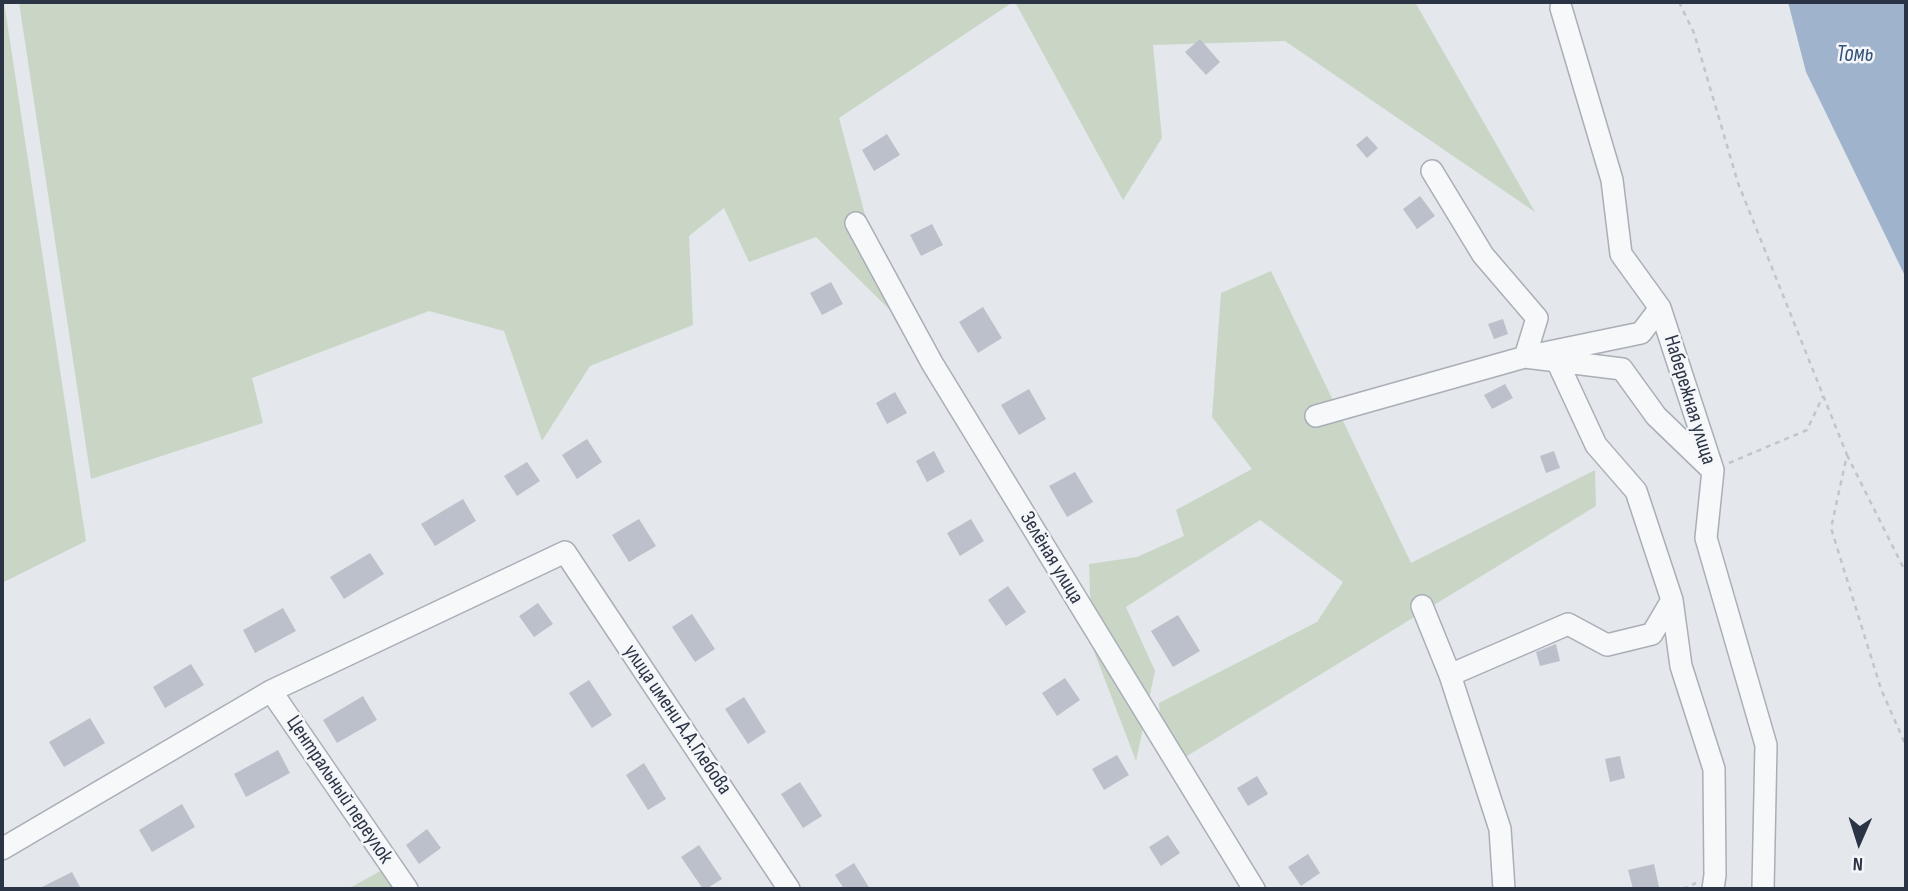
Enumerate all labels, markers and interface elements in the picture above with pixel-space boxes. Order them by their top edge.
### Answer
water label: Томь [1837,41,1873,69]
street label: Набережная улица [1657,332,1721,468]
street label: Зелёная улица [1014,507,1088,609]
street label: улица имени А.А.Глебова [617,640,737,800]
street label: Центральный переулок [280,711,398,869]
north arrow [1824,807,1894,877]
text: N [1852,852,1864,875]

